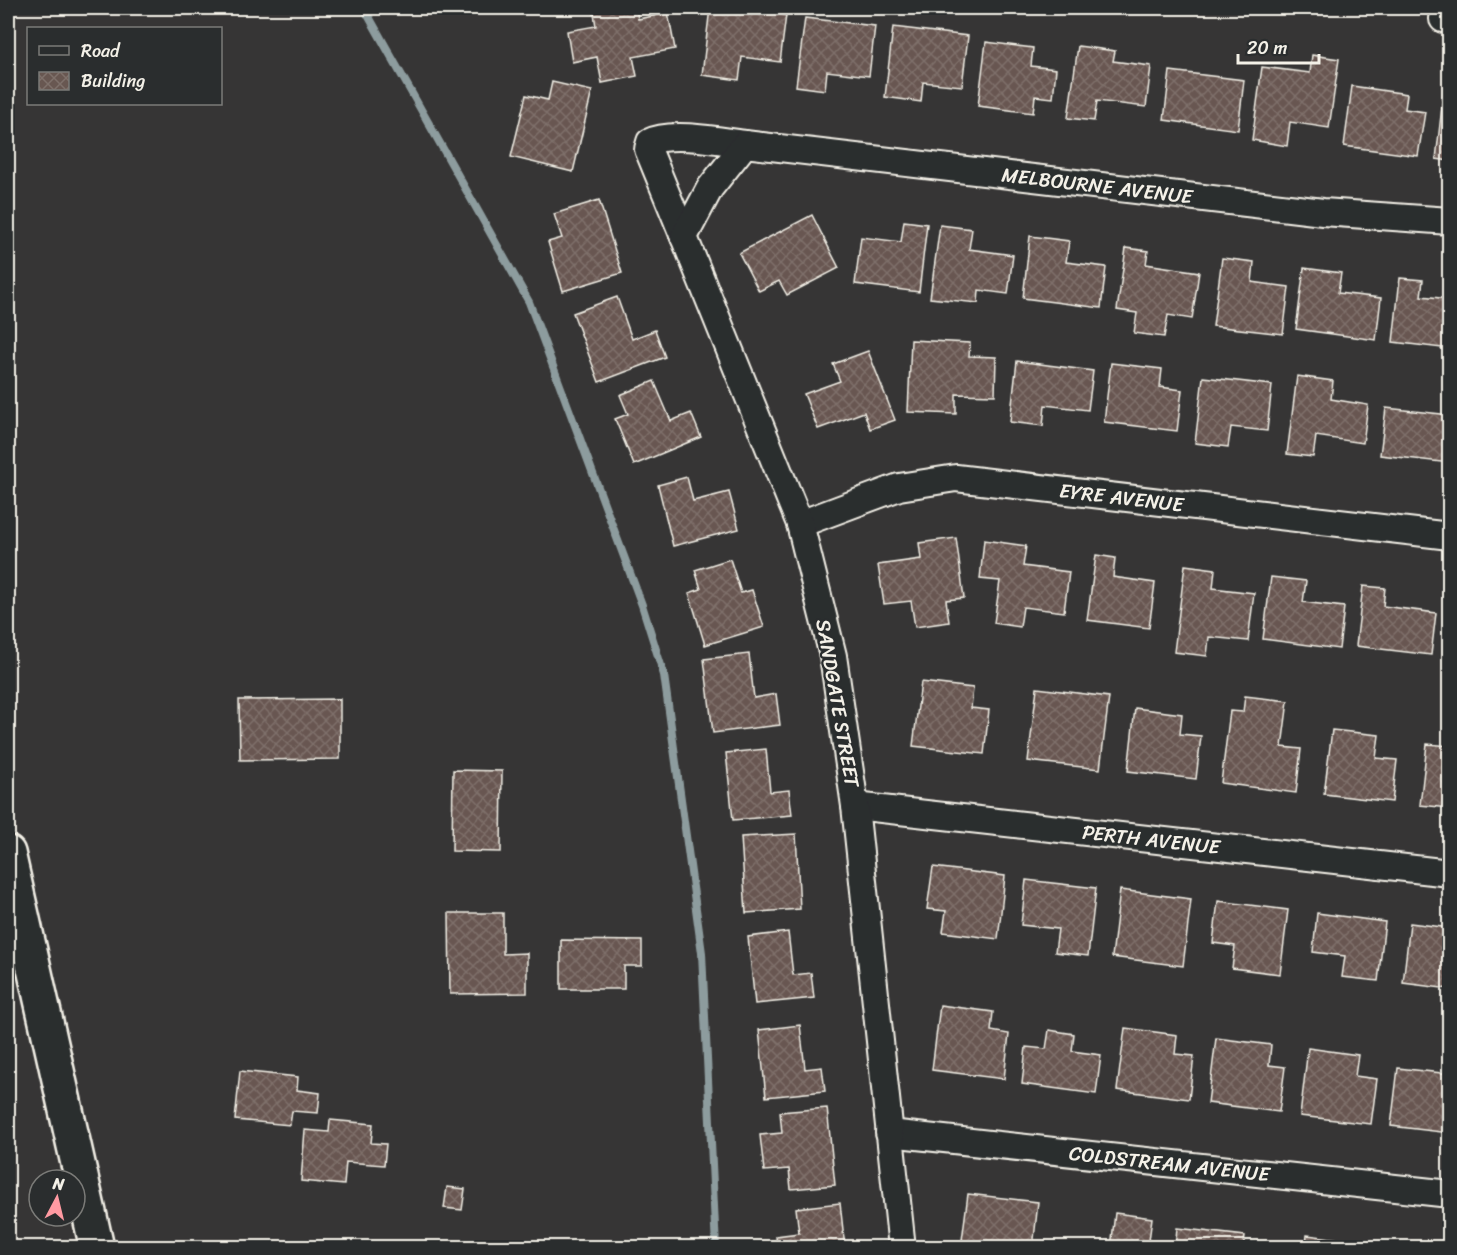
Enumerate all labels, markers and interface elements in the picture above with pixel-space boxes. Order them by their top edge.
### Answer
legend [27,27,222,105]
scale bar [1238,27,1319,65]
text: 20 m [1247,32,1287,64]
text: Road [81,35,121,67]
text: Building [81,65,145,97]
street label: MELBOURNE AVENUE [1000,157,1196,215]
street label: EYRE AVENUE [1057,473,1187,523]
street label: SANDGATE STREET [806,616,870,791]
street label: PERTH AVENUE [1080,815,1224,865]
street label: COLDSTREAM AVENUE [1067,1136,1273,1192]
north arrow [27,1168,87,1228]
text: N [51,1168,67,1199]

